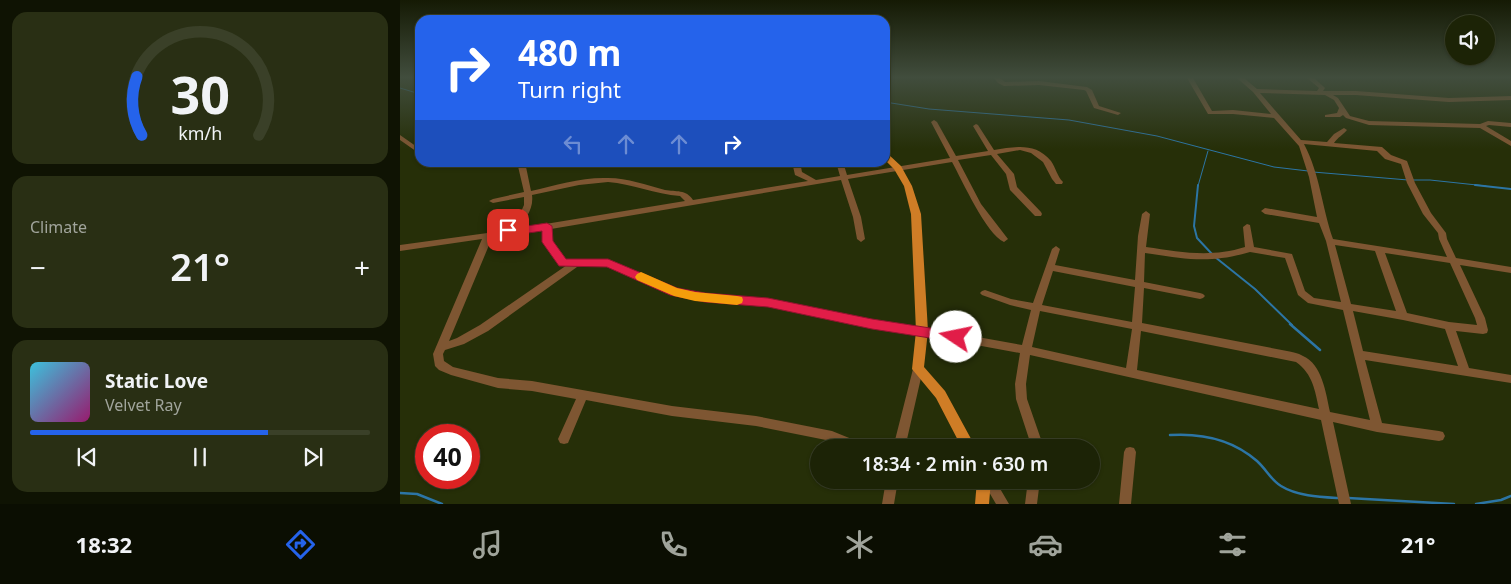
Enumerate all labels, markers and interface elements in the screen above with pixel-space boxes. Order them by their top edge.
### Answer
map controls [1445,15,1495,65]
button: sound [1445,15,1495,65]
text: 480 m [518,29,621,76]
icon: right [435,35,500,100]
text: 30 [170,58,230,129]
text: Turn right [518,74,621,104]
text: km/h [178,121,222,145]
icon: left [559,130,587,158]
icon: ahead [612,130,640,158]
icon: ahead [665,130,693,158]
icon: right [718,130,746,158]
pin [487,209,529,251]
text: Climate [30,216,87,238]
icon: arrive [494,216,522,244]
text: 21° [170,240,230,292]
text: − [30,248,46,286]
text: + [354,248,370,286]
position arrow [929,310,981,362]
text: Static Love [105,368,208,394]
text: Velvet Ray [105,394,182,416]
speed limit sign: 40 [415,424,480,489]
icon: previous [73,443,101,471]
icon: pause [186,443,214,471]
icon: next [299,443,327,471]
text: 18:34 · 2 min · 630 m [862,451,1048,477]
icon: directions [283,527,318,562]
icon: music [470,527,505,562]
icon: phone [656,527,691,562]
icon: climate [842,527,877,562]
icon: car [1028,527,1063,562]
icon: filters [1215,527,1250,562]
text: 18:32 [76,529,132,559]
text: 21° [1401,529,1435,559]

